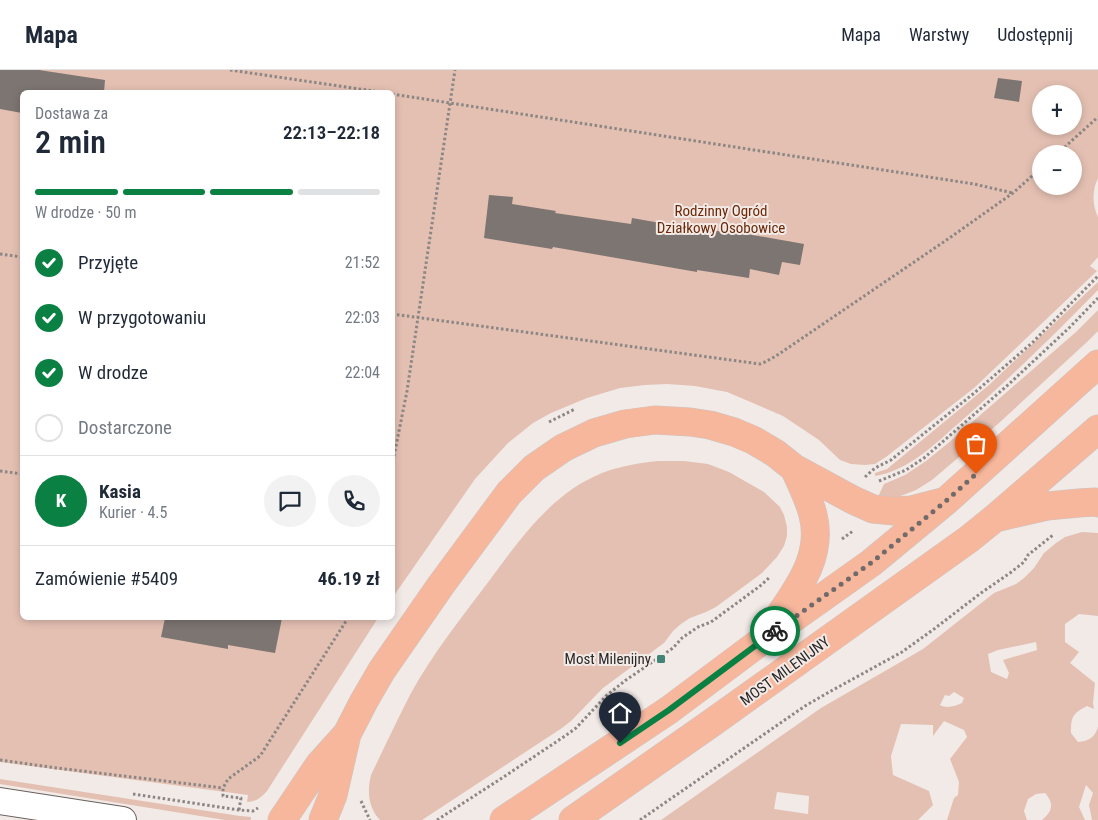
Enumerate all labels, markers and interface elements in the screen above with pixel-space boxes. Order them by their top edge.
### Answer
text: Mapa [25,21,78,49]
text: Mapa [841,24,881,45]
text: Warstwy [909,24,969,45]
text: Udostępnij [997,24,1073,45]
map controls [1032,85,1082,195]
button: + [1032,85,1082,135]
text: Dostawa za [35,104,108,123]
text: 22:13–22:18 [283,121,380,144]
text: 2 min [35,123,106,161]
button: − [1032,145,1082,195]
park label: Rodzinny Ogród Działkowy Osobowice [657,202,785,237]
text: W drodze · 50 m [35,203,137,222]
icon: check [35,249,63,277]
text: Przyjęte [78,251,138,274]
text: 21:52 [345,253,380,272]
icon: check [35,304,63,332]
text: W przygotowaniu [78,306,206,329]
text: 22:03 [345,308,380,327]
icon: check [35,359,63,387]
text: W drodze [78,361,148,384]
text: 22:04 [345,363,380,382]
text: Dostarczone [78,416,172,439]
pin [955,423,997,474]
icon: bag [962,430,990,458]
button: chat [264,475,316,527]
button: phone [328,475,380,527]
text: Kasia [99,480,141,503]
text: K [56,489,66,512]
text: Kurier · 4.5 [99,503,167,522]
text: Zamówienie #5409 [35,567,178,590]
text: 46.19 zł [318,567,380,590]
courier [750,606,800,656]
icon: bike [761,617,789,645]
street label: MOST MILENIJNY [737,632,833,709]
place label: Most Milenijny [565,650,651,668]
marker: Most Milenijny [655,653,667,665]
pin [599,692,641,743]
icon: home [606,699,634,727]

